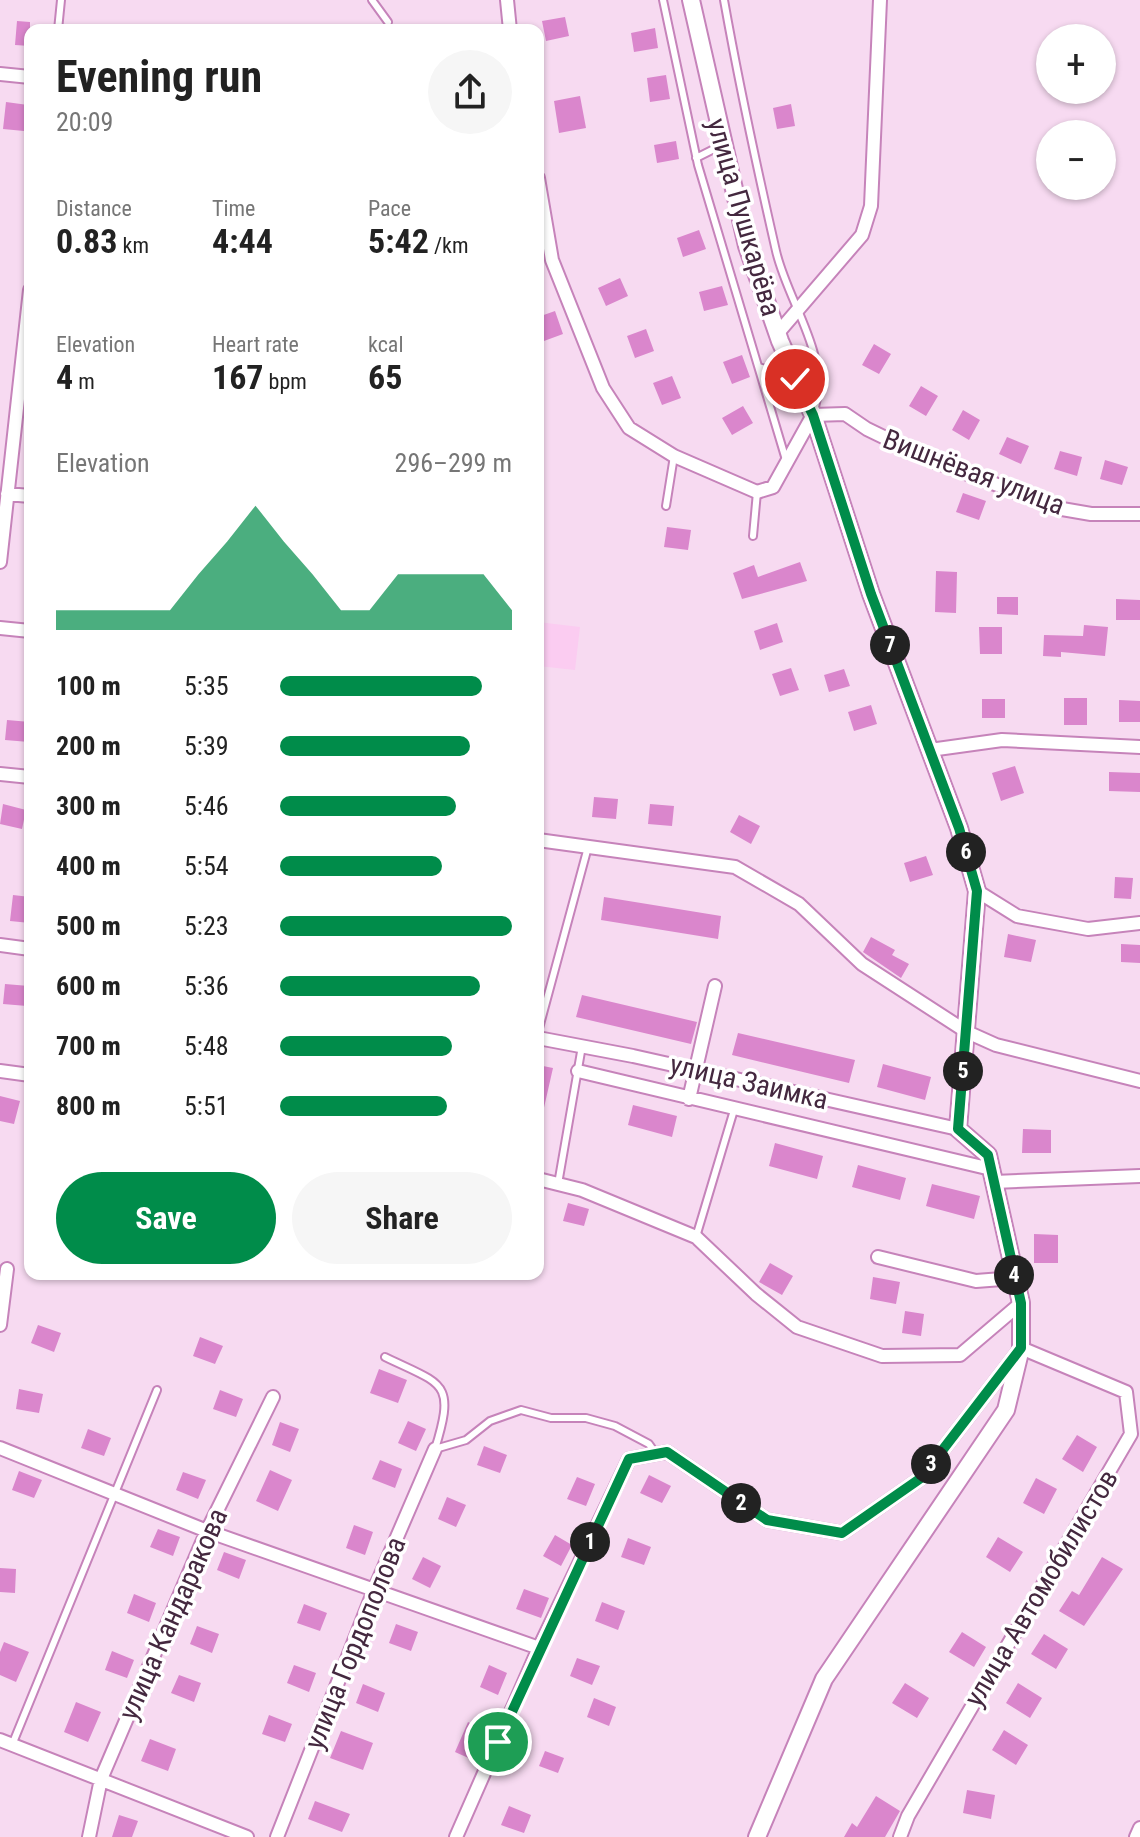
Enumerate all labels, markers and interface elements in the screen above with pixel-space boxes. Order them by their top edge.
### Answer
map controls [1036,24,1116,200]
button: + [1036,24,1116,104]
button: share [428,50,512,134]
text: Evening run [56,51,262,103]
text: 20:09 [56,107,113,137]
street label: улица Пушкарёва [700,114,788,320]
button: − [1036,120,1116,200]
text: Distance [56,196,132,221]
text: Time [212,196,255,221]
text: Pace [368,196,411,221]
text: 0.83 [56,221,117,261]
text: 4:44 [212,221,273,261]
text: 5:42 [368,221,429,261]
text: km [117,233,149,258]
text: /km [429,233,469,258]
text: Elevation [56,332,135,357]
text: Heart rate [212,332,299,357]
text: kcal [368,332,403,357]
pin [761,345,829,413]
text: 4 [56,357,73,397]
text: 167 [212,357,264,397]
text: 65 [368,357,402,397]
icon: check [773,357,817,401]
text: m [73,369,95,394]
text: bpm [264,369,307,394]
street label: Вишнёвая улица [879,422,1069,522]
text: Elevation [56,448,150,478]
text: 296–299 m [395,448,512,478]
pin: 7 [870,625,910,665]
text: 7 [884,632,896,657]
text: 100 m [56,671,121,701]
text: 5:35 [184,671,229,701]
text: 200 m [56,731,121,761]
text: 5:39 [184,731,229,761]
text: 300 m [56,791,121,821]
text: 5:46 [184,791,229,821]
pin: 6 [946,832,986,872]
text: 6 [960,839,972,864]
text: 400 m [56,851,121,881]
text: 5:54 [184,851,229,881]
text: 500 m [56,911,121,941]
text: 5:23 [184,911,229,941]
text: 600 m [56,971,121,1001]
text: 5:36 [184,971,229,1001]
text: 700 m [56,1031,121,1061]
text: 5:48 [184,1031,229,1061]
street label: улица Заимка [667,1048,831,1116]
pin: 5 [943,1051,983,1091]
text: 5 [957,1058,969,1083]
text: 800 m [56,1091,121,1121]
text: 5:51 [184,1091,229,1121]
button: Save [56,1172,276,1264]
button: Share [292,1172,512,1264]
pin: 4 [994,1255,1034,1295]
text: 4 [1008,1262,1020,1287]
pin: 3 [911,1444,951,1484]
text: 3 [925,1451,937,1476]
street label: улица Автомобилистов [957,1464,1125,1712]
pin: 2 [721,1483,761,1523]
text: 2 [735,1490,747,1515]
street label: улица Кандаракова [112,1503,234,1725]
pin: 1 [570,1522,610,1562]
text: 1 [584,1529,596,1554]
street label: улица Гордополова [297,1532,413,1754]
pin [464,1708,532,1776]
icon: arrive [476,1720,520,1764]

